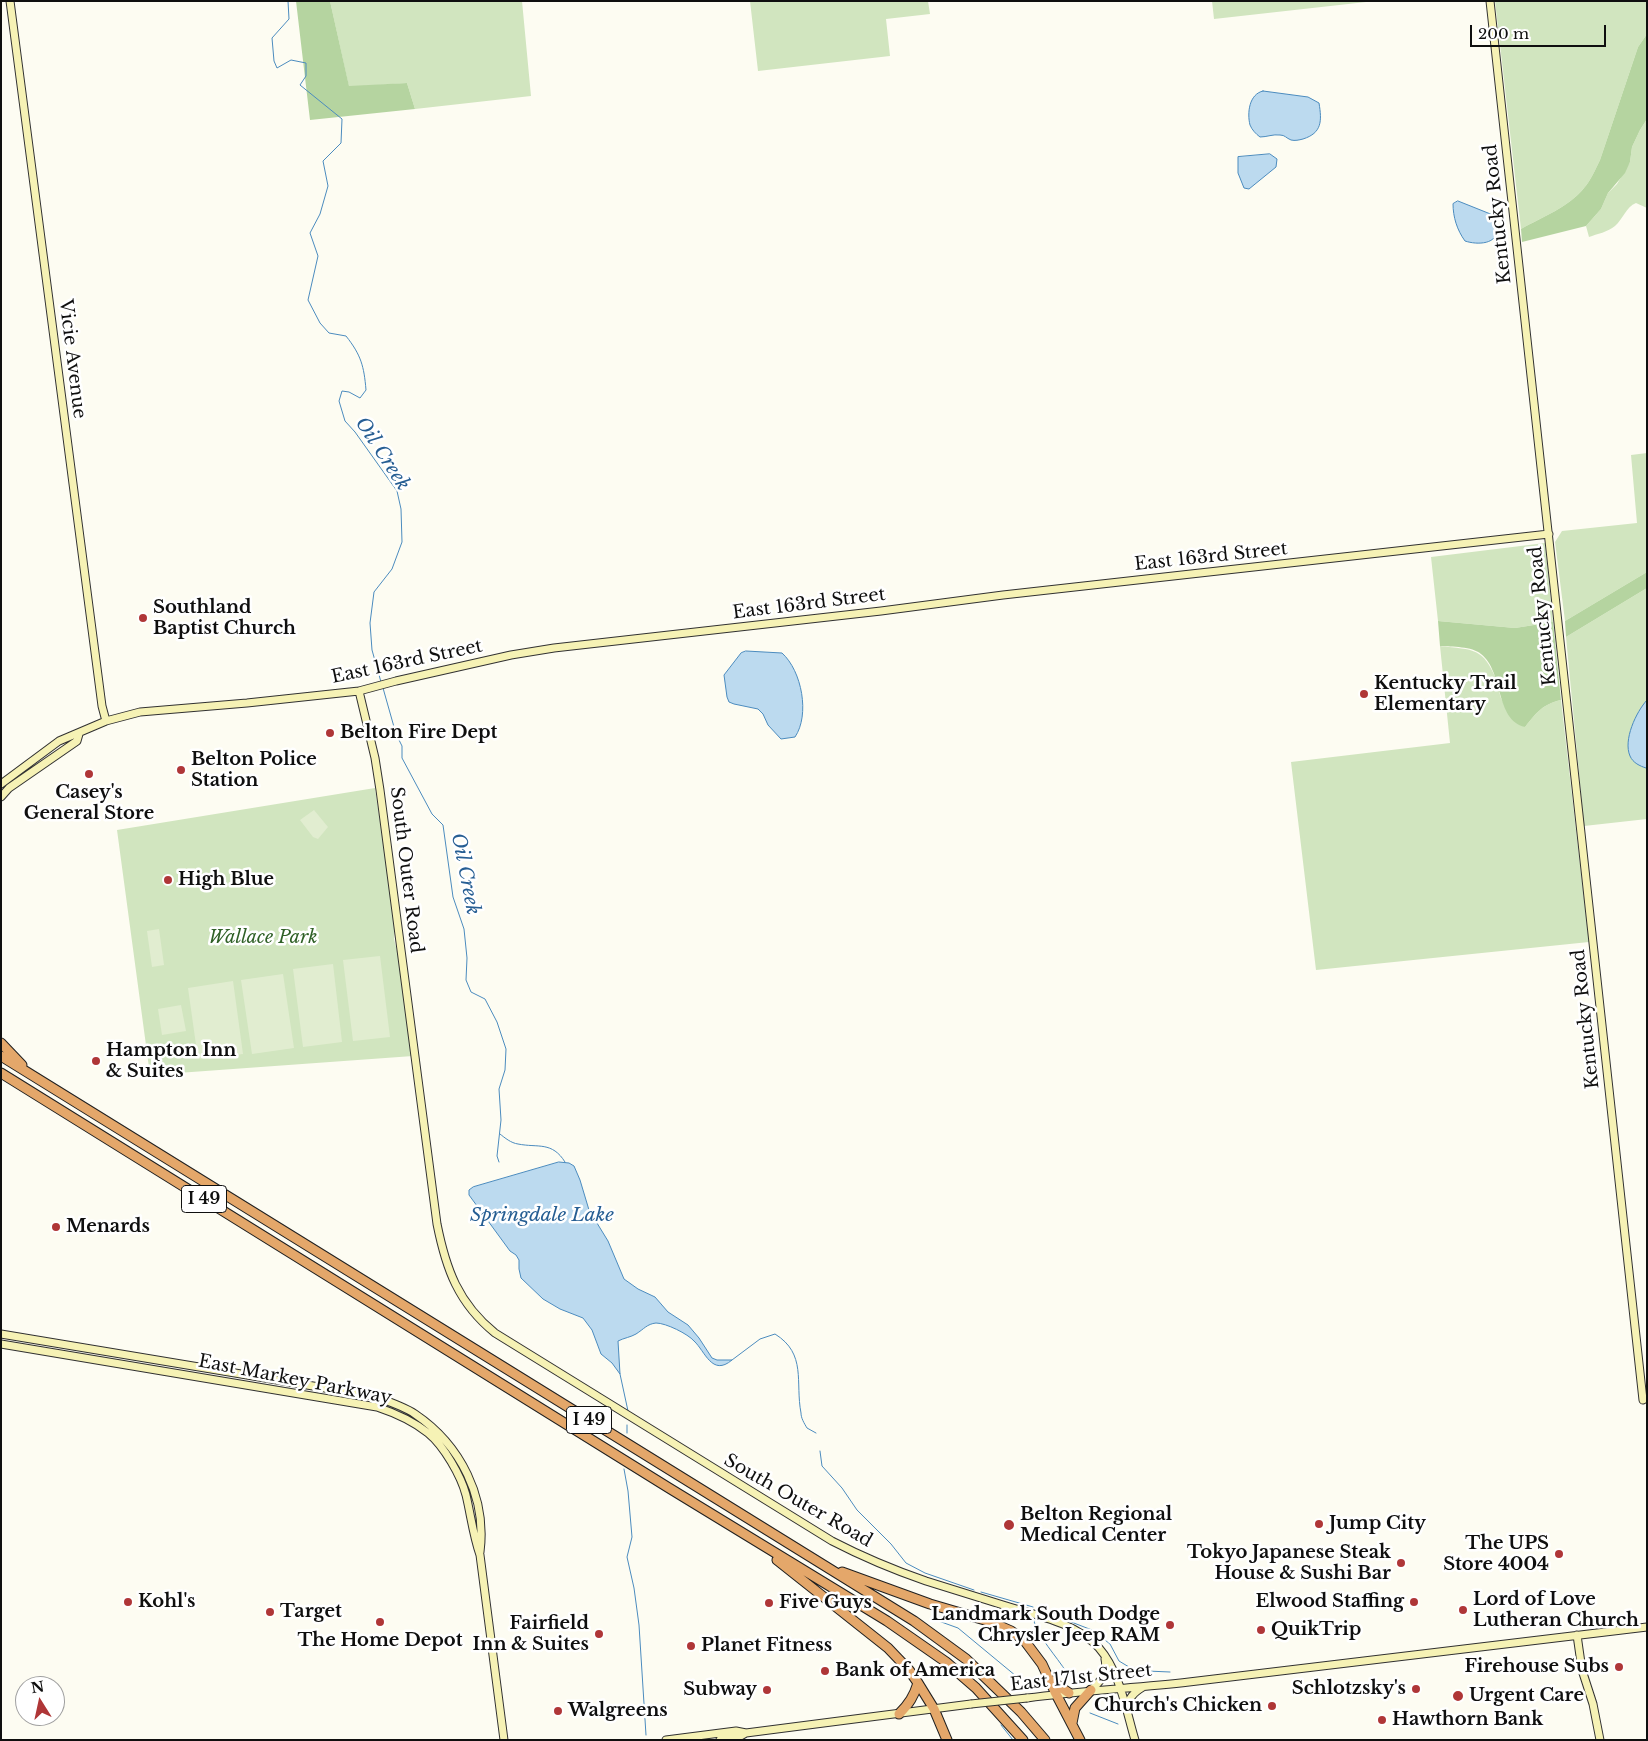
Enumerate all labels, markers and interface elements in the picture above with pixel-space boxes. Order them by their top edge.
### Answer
scale bar [1473,15,1609,47]
text: 200 m [1478,24,1529,43]
street label: Kentucky Road [1480,143,1516,285]
street label: Vicie Avenue [54,298,90,420]
water label: Oil Creek [350,413,414,495]
street label: East 163rd Street [1133,538,1289,576]
street label: Kentucky Road [1525,545,1561,687]
street label: East 163rd Street [731,584,887,624]
place label: Southland Baptist Church [153,597,296,640]
marker: Southland Baptist Church [137,612,149,624]
street label: East 163rd Street [330,635,484,689]
place label: Kentucky Trail Elementary [1374,673,1517,716]
marker: Kentucky Trail Elementary [1358,688,1370,700]
place label: Belton Fire Dept [340,722,497,744]
marker: Belton Fire Dept [324,727,336,739]
place label: Belton Police Station [191,749,317,792]
marker: Belton Police Station [175,764,187,776]
marker: Casey's General Store [83,768,95,780]
place label: Casey's General Store [24,782,154,824]
street label: South Outer Road [385,785,427,955]
water label: Oil Creek [446,831,484,917]
place label: High Blue [178,869,274,891]
marker: High Blue [162,874,174,886]
park label: Wallace Park [209,927,317,949]
street label: Kentucky Road [1568,948,1604,1090]
place label: Hampton Inn & Suites [106,1040,236,1082]
marker: Hampton Inn & Suites [90,1055,102,1067]
road number: I 49 [182,1186,226,1212]
water label: Springdale Lake [470,1205,614,1227]
place label: Menards [66,1216,150,1238]
marker: Menards [50,1221,62,1233]
street label: East Markey Parkway [196,1351,394,1409]
road number: I 49 [566,1406,612,1434]
street label: South Outer Road [720,1450,876,1552]
place label: Belton Regional Medical Center [1020,1504,1172,1546]
place label: Jump City [1329,1513,1426,1535]
marker: Belton Regional Medical Center [1002,1518,1016,1532]
marker: Jump City [1313,1518,1325,1530]
place label: The UPS Store 4004 [1443,1533,1549,1576]
place label: Tokyo Japanese Steak House & Sushi Bar [1187,1542,1391,1585]
marker: The UPS Store 4004 [1553,1548,1565,1560]
marker: Tokyo Japanese Steak House & Sushi Bar [1395,1557,1407,1569]
place label: Lord of Love Lutheran Church [1473,1589,1639,1632]
place label: Kohl's [138,1591,195,1613]
place label: Elwood Staffing [1255,1591,1404,1613]
place label: Five Guys [779,1592,872,1614]
marker: Kohl's [122,1596,134,1608]
marker: Elwood Staffing [1408,1596,1420,1608]
marker: Five Guys [763,1597,775,1609]
place label: Target [280,1601,342,1623]
place label: Landmark South Dodge Chrysler Jeep RAM [931,1604,1160,1646]
marker: Lord of Love Lutheran Church [1457,1604,1469,1616]
marker: Target [264,1606,276,1618]
place label: Fairfield Inn & Suites [473,1613,589,1656]
marker: The Home Depot [374,1616,386,1628]
marker: Landmark South Dodge Chrysler Jeep RAM [1164,1619,1176,1631]
place label: QuikTrip [1271,1619,1361,1641]
marker: QuikTrip [1255,1624,1267,1636]
marker: Fairfield Inn & Suites [593,1628,605,1640]
place label: The Home Depot [297,1630,463,1652]
place label: Planet Fitness [701,1635,832,1657]
marker: Planet Fitness [685,1640,697,1652]
place label: Firehouse Subs [1464,1656,1609,1678]
place label: Bank of America [835,1660,995,1682]
street label: East 171st Street [1009,1660,1153,1696]
marker: Firehouse Subs [1613,1661,1625,1673]
marker: Bank of America [819,1665,831,1677]
north arrow [15,1676,65,1726]
text: N [30,1677,46,1697]
place label: Schlotzsky's [1292,1678,1406,1700]
place label: Subway [683,1679,757,1701]
marker: Schlotzsky's [1410,1683,1422,1695]
marker: Subway [761,1684,773,1696]
place label: Urgent Care [1469,1685,1584,1707]
marker: Urgent Care [1451,1689,1465,1703]
place label: Church's Chicken [1094,1695,1262,1717]
place label: Walgreens [568,1700,668,1722]
marker: Church's Chicken [1266,1700,1278,1712]
marker: Walgreens [552,1705,564,1717]
place label: Hawthorn Bank [1392,1709,1543,1731]
marker: Hawthorn Bank [1376,1714,1388,1726]

